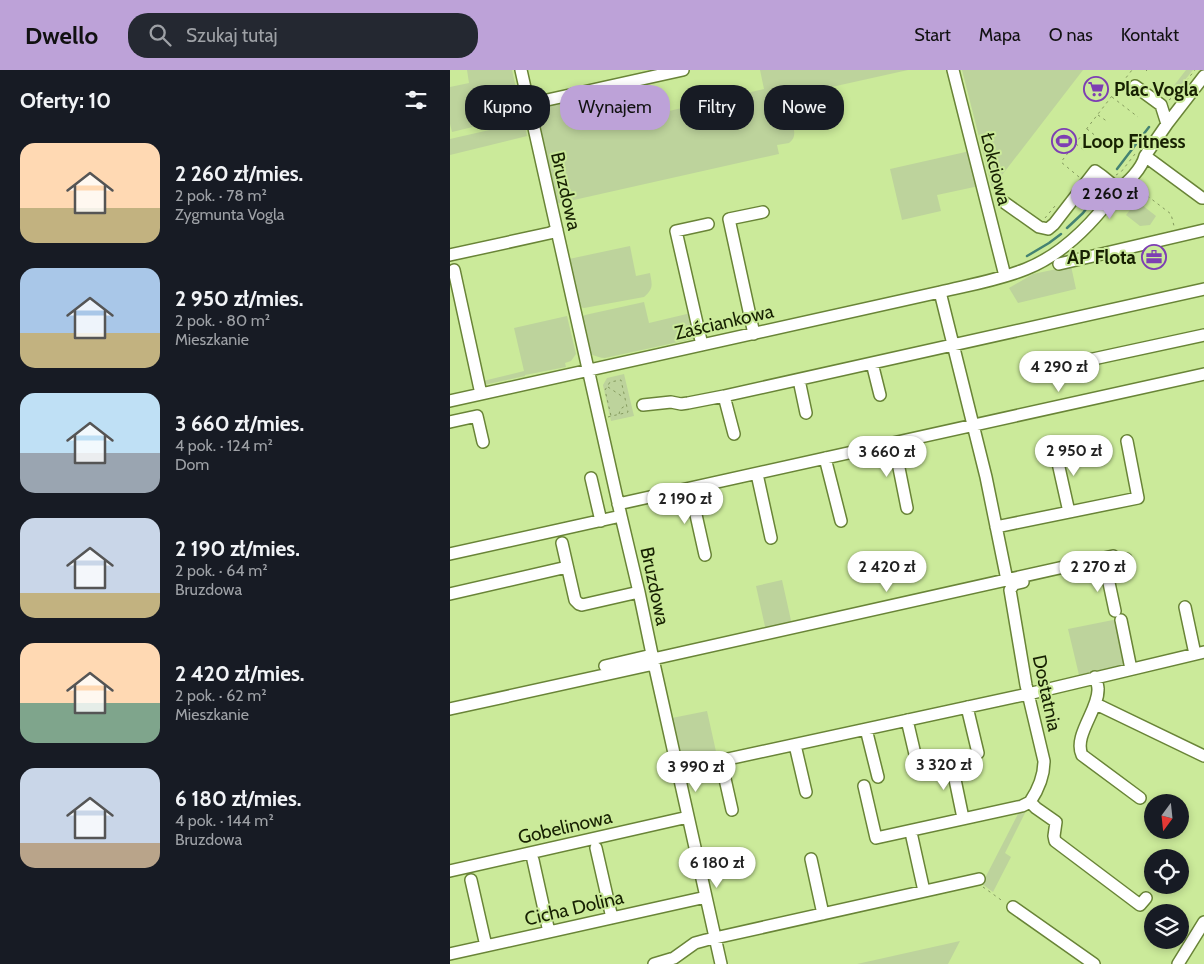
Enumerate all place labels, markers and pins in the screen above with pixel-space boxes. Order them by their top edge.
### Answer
supermarket icon: Plac Vogla [1083,76,1109,102]
place label: Plac Vogla [1114,78,1199,101]
sports icon: Loop Fitness [1051,128,1077,154]
place label: Loop Fitness [1082,130,1185,153]
pin: 2 260 zł [1058,178,1162,220]
office icon: AP Flota [1141,244,1167,270]
place label: AP Flota [1067,246,1137,269]
pin: 4 290 zł [1007,350,1111,393]
pin: 2 950 zł [1022,434,1126,477]
pin: 3 660 zł [835,436,939,478]
pin: 2 190 zł [633,482,737,525]
pin: 2 420 zł [835,550,939,593]
pin: 2 270 zł [1046,550,1150,593]
pin: 3 320 zł [892,748,996,791]
pin: 3 990 zł [644,750,748,793]
pin: 6 180 zł [665,846,769,889]

